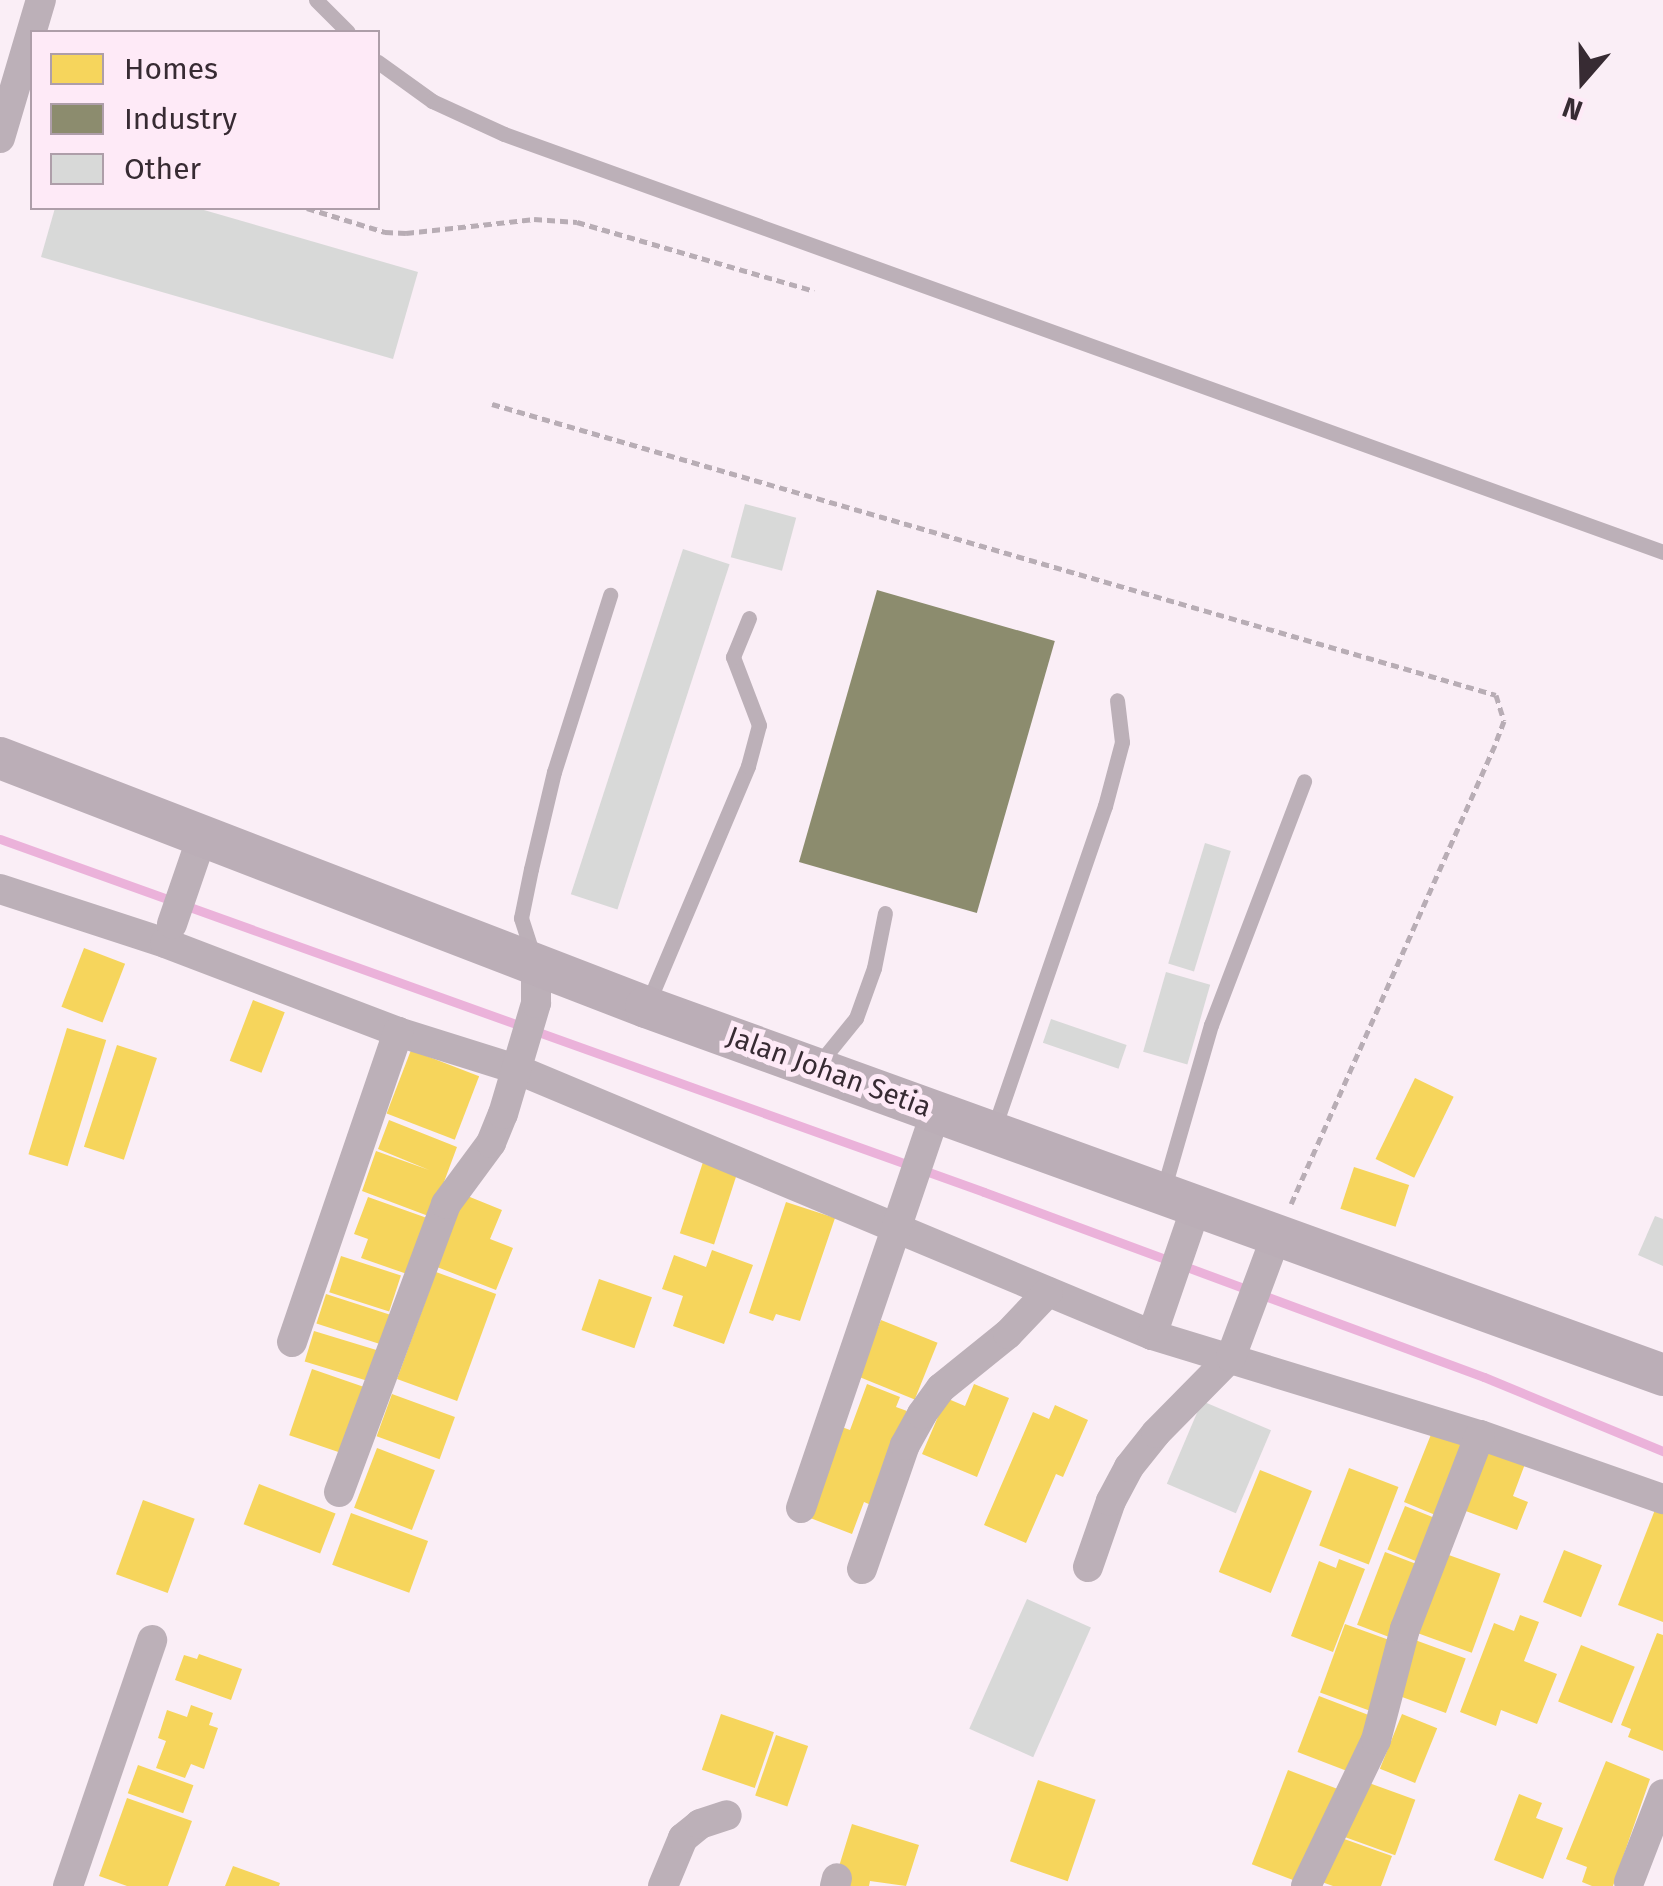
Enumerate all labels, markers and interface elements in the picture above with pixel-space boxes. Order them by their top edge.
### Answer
legend [30,30,380,210]
north arrow [1533,30,1633,130]
text: Homes [124,51,218,87]
text: N [1558,90,1587,127]
text: Industry [124,101,237,137]
text: Other [124,151,201,187]
street label: Jalan Johan Setia [722,1019,936,1125]

